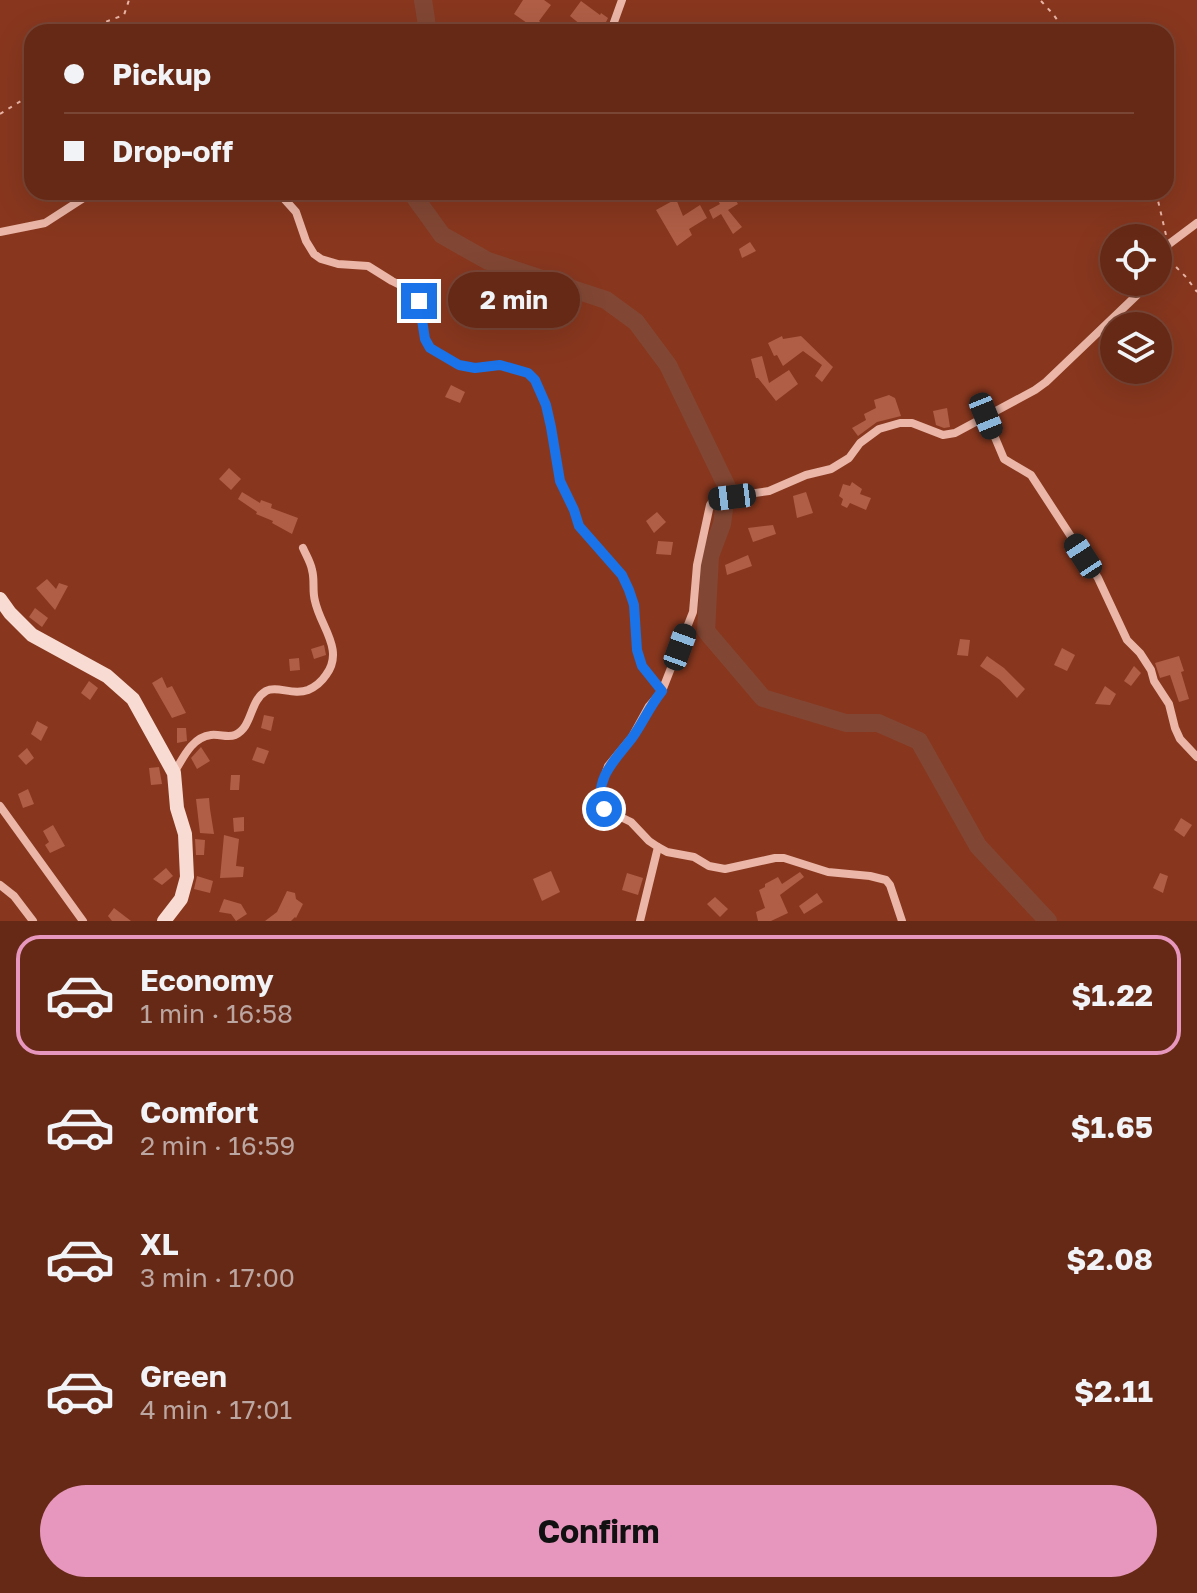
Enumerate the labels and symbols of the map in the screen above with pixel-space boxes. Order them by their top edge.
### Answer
callout: 2 min [447,273,579,329]
route end [401,283,437,319]
car [966,389,1006,443]
car [707,482,757,512]
car [1060,529,1106,583]
car [661,620,699,674]
route start [586,791,622,827]

